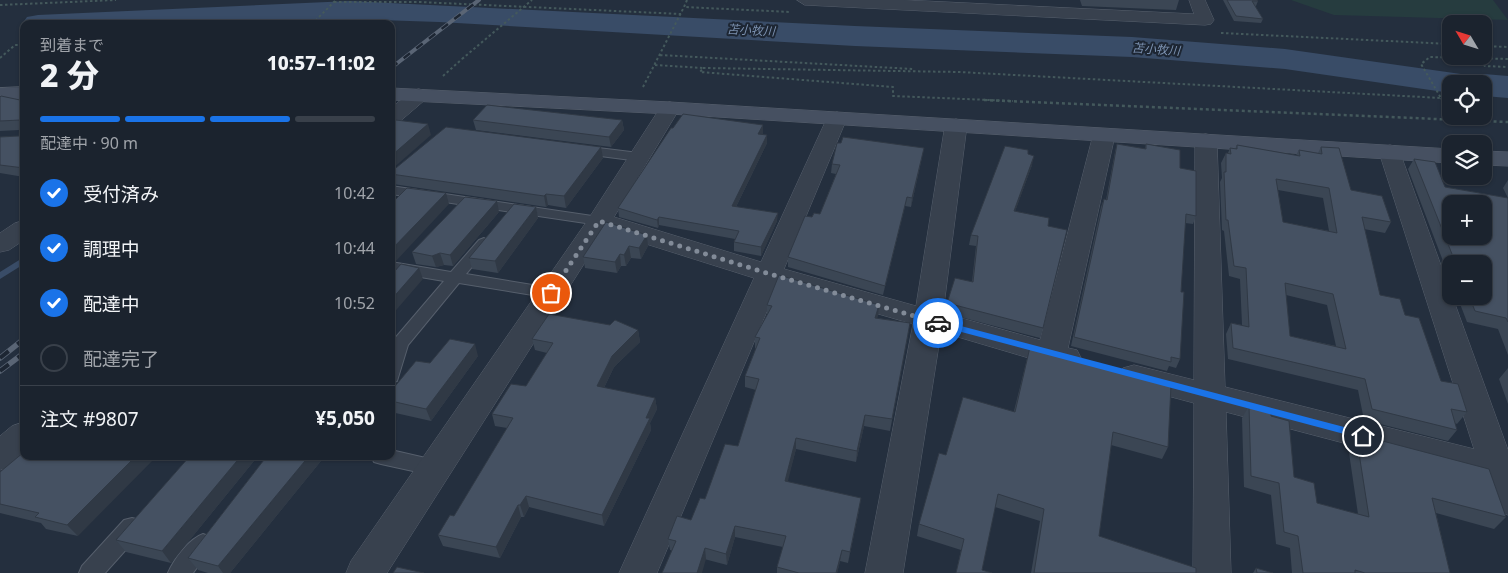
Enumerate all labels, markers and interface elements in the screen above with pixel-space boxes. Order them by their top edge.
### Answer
north arrow [1442,15,1492,65]
map controls [1442,15,1492,305]
water label: 苫小牧川 [727,20,777,40]
text: 到着まで [40,34,104,56]
water label: 苫小牧川 [1131,39,1183,59]
text: 10:57–11:02 [267,50,375,76]
text: 2 分 [40,53,99,96]
button: locate [1442,75,1492,125]
text: 配達中 · 90 m [40,132,138,154]
button: layers [1442,135,1492,185]
icon: check [40,179,68,207]
text: 受付済み [83,181,159,207]
text: 10:42 [334,182,375,204]
button: + [1442,195,1492,245]
icon: check [40,234,68,262]
text: 調理中 [83,236,140,262]
text: 10:44 [334,237,375,259]
button: − [1442,255,1492,305]
pin [530,272,572,314]
icon: bag [537,279,565,307]
icon: check [40,289,68,317]
text: 配達中 [83,291,140,317]
text: 10:52 [334,292,375,314]
courier [913,298,963,348]
icon: car [924,309,952,337]
text: 配達完了 [83,346,159,372]
text: ¥5,050 [315,405,375,431]
text: 注文 #9807 [40,406,139,432]
pin [1342,415,1384,457]
icon: home [1349,422,1377,450]

